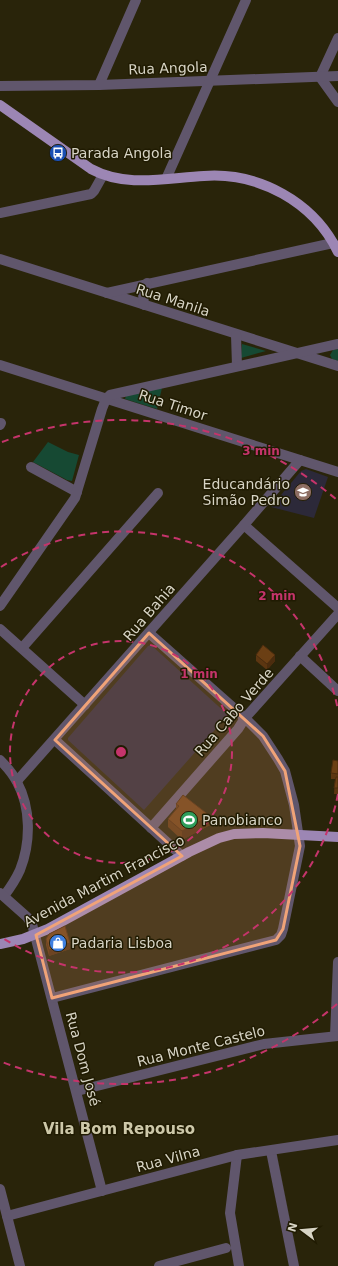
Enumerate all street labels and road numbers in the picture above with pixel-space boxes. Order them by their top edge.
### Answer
street label: Rua Angola [128,59,208,77]
street label: Rua Manila [134,281,212,319]
street label: Rua Timor [137,386,209,424]
street label: Rua Bahia [120,580,178,644]
street label: Rua Cabo Verde [191,665,277,759]
street label: Avenida Martim Francisco [21,832,187,930]
street label: Rua Dom José [63,1010,103,1108]
street label: Rua Monte Castelo [135,1022,267,1070]
street label: Rua Vilna [134,1143,202,1175]

